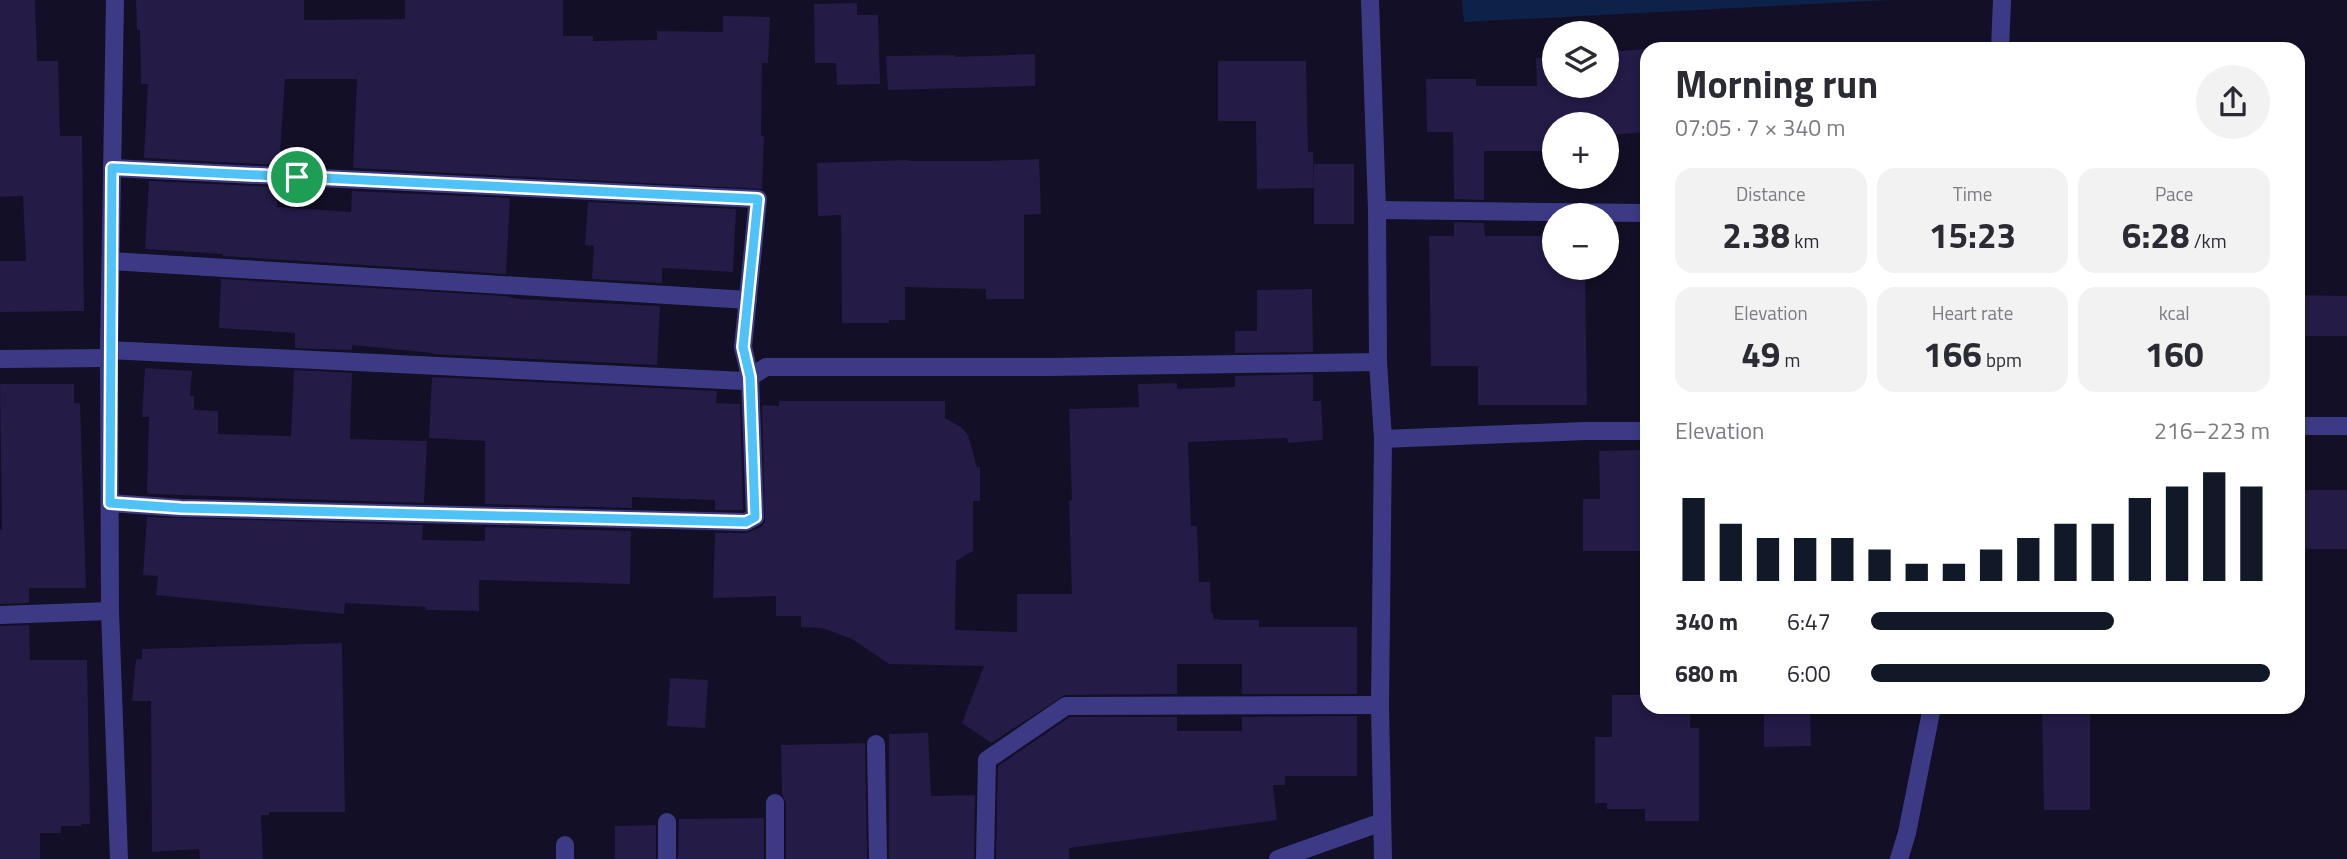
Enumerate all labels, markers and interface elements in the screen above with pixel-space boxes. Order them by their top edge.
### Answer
map controls [1542,21,1619,280]
button: layers [1542,21,1619,98]
text: Morning run [1675,55,1878,113]
button: share [2196,65,2270,139]
text: 07:05 · 7 × 340 m [1675,110,1845,145]
button: + [1542,112,1619,189]
pin [267,147,327,207]
icon: arrive [278,158,316,196]
text: Distance [1736,179,1806,208]
text: Time [1953,179,1992,208]
text: Pace [2155,179,2193,208]
button: − [1542,203,1619,280]
text: 2.38 [1722,208,1790,262]
text: 15:23 [1929,208,2016,262]
text: 6:28 [2122,208,2190,262]
text: km [1790,226,1819,255]
text: /km [2190,226,2227,255]
text: Elevation [1734,298,1808,327]
text: Heart rate [1932,298,2013,327]
text: kcal [2159,298,2190,327]
text: 49 [1741,327,1780,381]
text: 166 [1923,327,1982,381]
text: 160 [2145,327,2204,381]
text: m [1780,345,1800,374]
text: bpm [1982,345,2022,374]
text: Elevation [1675,413,1764,448]
text: 216–223 m [2154,413,2270,448]
text: 340 m [1675,604,1738,639]
text: 6:47 [1787,604,1831,639]
text: 680 m [1675,656,1738,691]
text: 6:00 [1787,656,1831,691]

